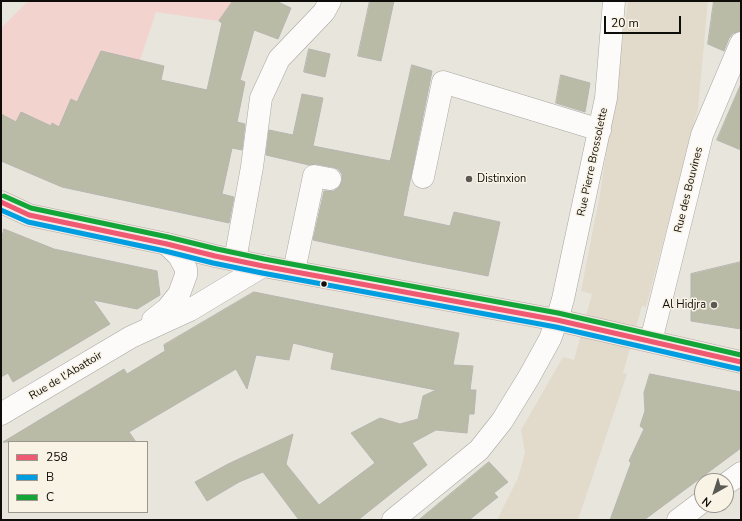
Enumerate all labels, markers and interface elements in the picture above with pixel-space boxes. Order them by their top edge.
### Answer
scale bar [606,8,683,34]
text: 20 m [611,15,639,31]
street label: Rue Pierre Brossolette [575,107,611,217]
street label: Rue des Bouvines [672,146,706,234]
place label: Distinxion [477,172,526,186]
marker: Distinxion [464,174,474,184]
unlabelled marker [319,279,329,289]
place label: Al Hidjra [662,298,706,312]
marker: Al Hidjra [709,300,719,310]
street label: Rue de l'Abattoir [27,349,105,403]
legend [8,441,148,513]
text: 258 [46,449,68,465]
text: B [46,469,54,485]
north arrow [694,473,734,513]
text: C [46,489,54,505]
text: N [699,494,715,510]

